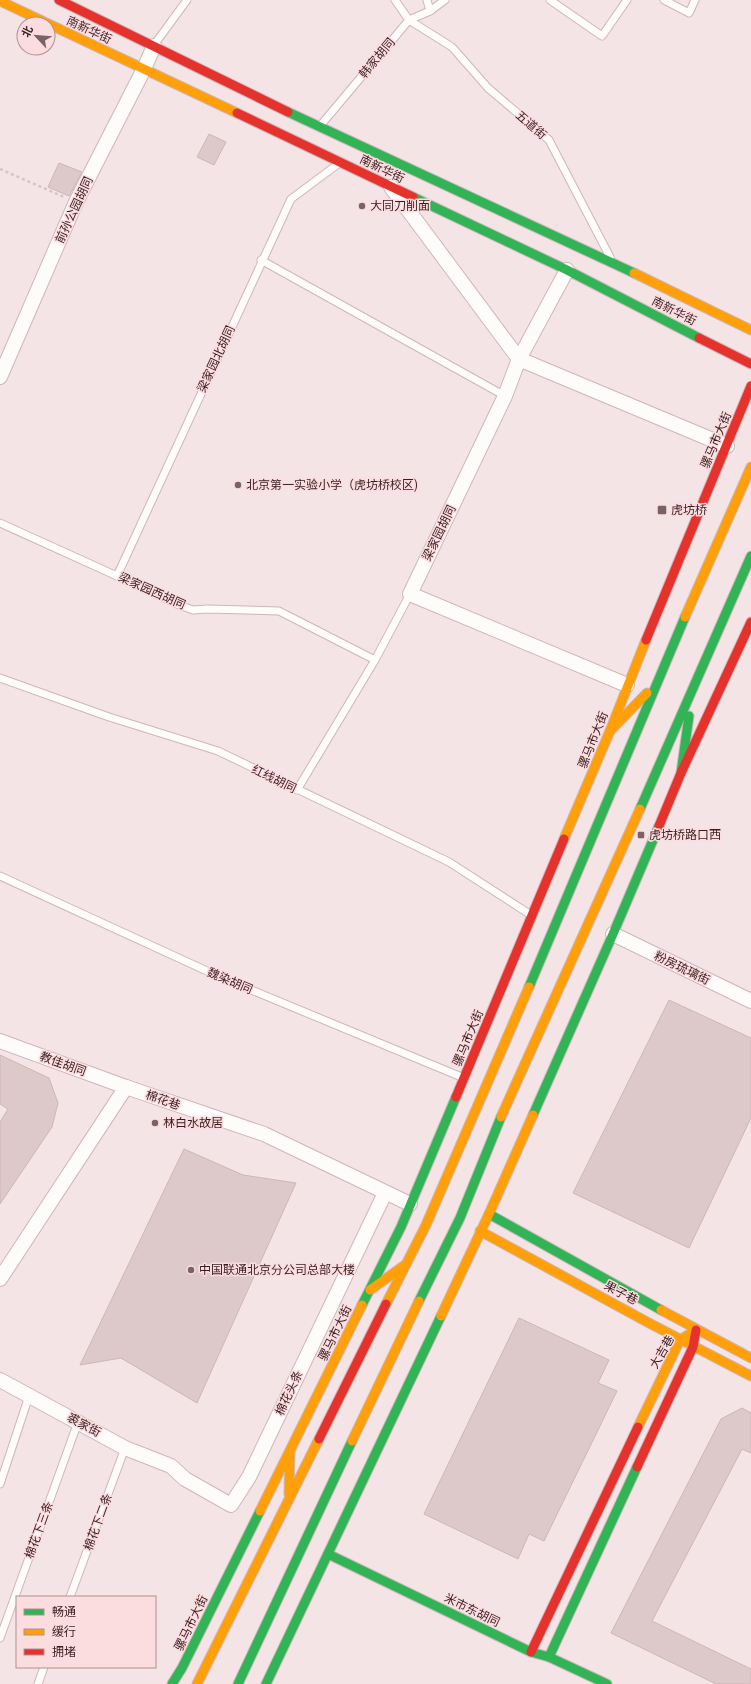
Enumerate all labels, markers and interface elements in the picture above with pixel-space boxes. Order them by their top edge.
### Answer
street label: 南新华街 [64,14,114,46]
north arrow [16,16,56,56]
text: 北 [19,24,36,40]
street label: 韩家胡同 [356,35,398,81]
street label: 五道街 [513,108,549,142]
street label: 南新华街 [357,152,407,186]
street label: 前孙公园胡同 [52,174,96,246]
place label: 大同刀削面 [370,199,430,213]
marker: 大同刀削面 [357,201,367,211]
street label: 南新华街 [649,294,699,328]
street label: 梁家园北胡同 [194,323,238,395]
street label: 骡马市大街 [698,410,734,470]
place label: 北京第一实验小学（虎坊桥校区) [246,478,418,492]
marker: 北京第一实验小学（虎坊桥校区) [233,480,243,490]
street label: 梁家园胡同 [420,503,458,563]
place label: 虎坊桥 [671,503,707,517]
marker: 虎坊桥 [656,504,668,516]
street label: 梁家园西胡同 [116,570,188,612]
street label: 骡马市大街 [575,710,611,770]
street label: 红线胡同 [249,762,299,796]
place label: 虎坊桥路口西 [649,828,721,842]
marker: 虎坊桥路口西 [636,830,646,840]
street label: 粉房琉璃街 [652,949,712,987]
street label: 魏染胡同 [205,965,255,997]
street label: 骡马市大街 [450,1008,486,1068]
street label: 教佳胡同 [38,1049,88,1079]
street label: 棉花巷 [144,1088,182,1112]
place label: 林白水故居 [163,1116,223,1130]
marker: 林白水故居 [150,1118,160,1128]
place label: 中国联通北京分公司总部大楼 [199,1263,355,1277]
marker: 中国联通北京分公司总部大楼 [186,1265,196,1275]
street label: 果子巷 [602,1278,640,1308]
street label: 骡马市大街 [316,1303,354,1363]
street label: 大吉巷 [647,1333,677,1371]
street label: 棉花头条 [273,1368,305,1418]
street label: 裘家街 [65,1410,103,1440]
street label: 棉花下二条 [81,1491,115,1553]
street label: 棉花下三条 [22,1499,56,1561]
street label: 米市东胡同 [442,1591,502,1629]
street label: 骡马市大街 [172,1593,210,1653]
legend [16,1596,156,1668]
text: 畅通 [52,1605,76,1619]
text: 缓行 [52,1625,76,1639]
text: 拥堵 [52,1645,76,1659]

